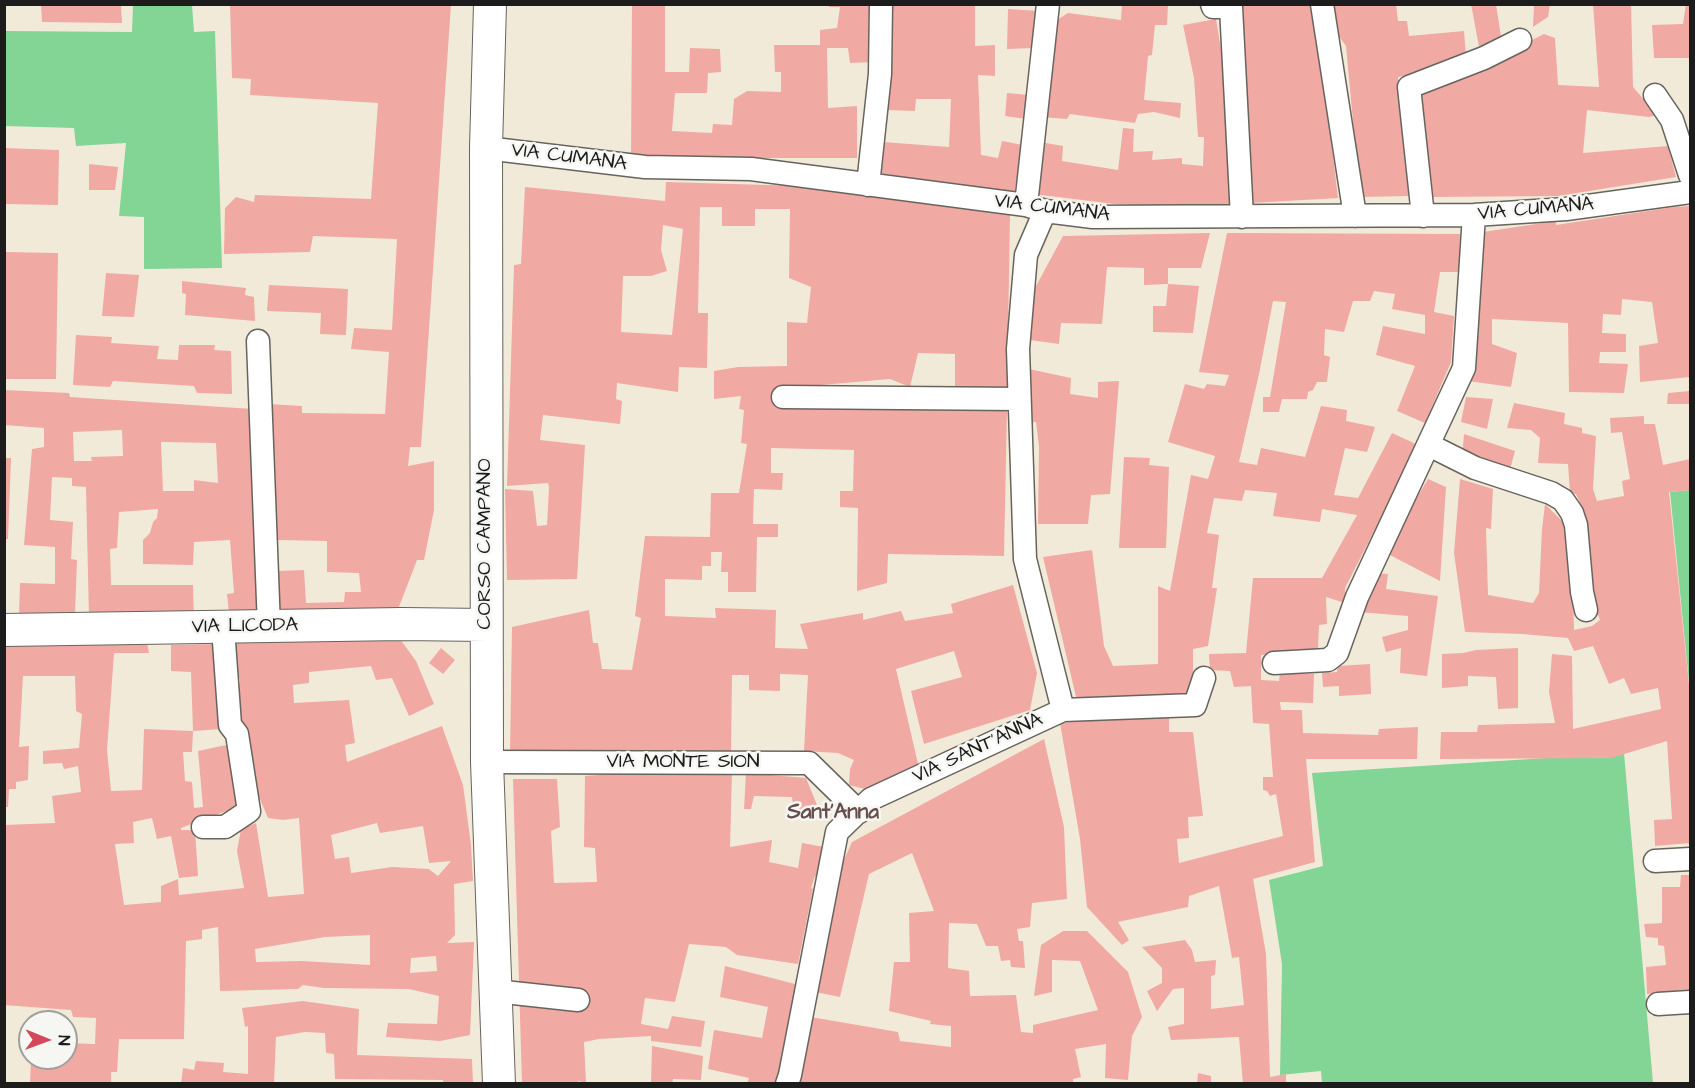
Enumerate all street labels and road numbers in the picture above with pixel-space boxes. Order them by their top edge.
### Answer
street label: VIA CUMANA [510,139,628,177]
street label: VIA CUMANA [993,190,1111,228]
street label: VIA CUMANA [1477,193,1595,227]
street label: CORSO CAMPANO [474,458,498,630]
street label: VIA LICODA [191,614,299,640]
street label: VIA SANT'ANNA [909,708,1047,790]
street label: VIA MONTE SION [607,751,759,775]

